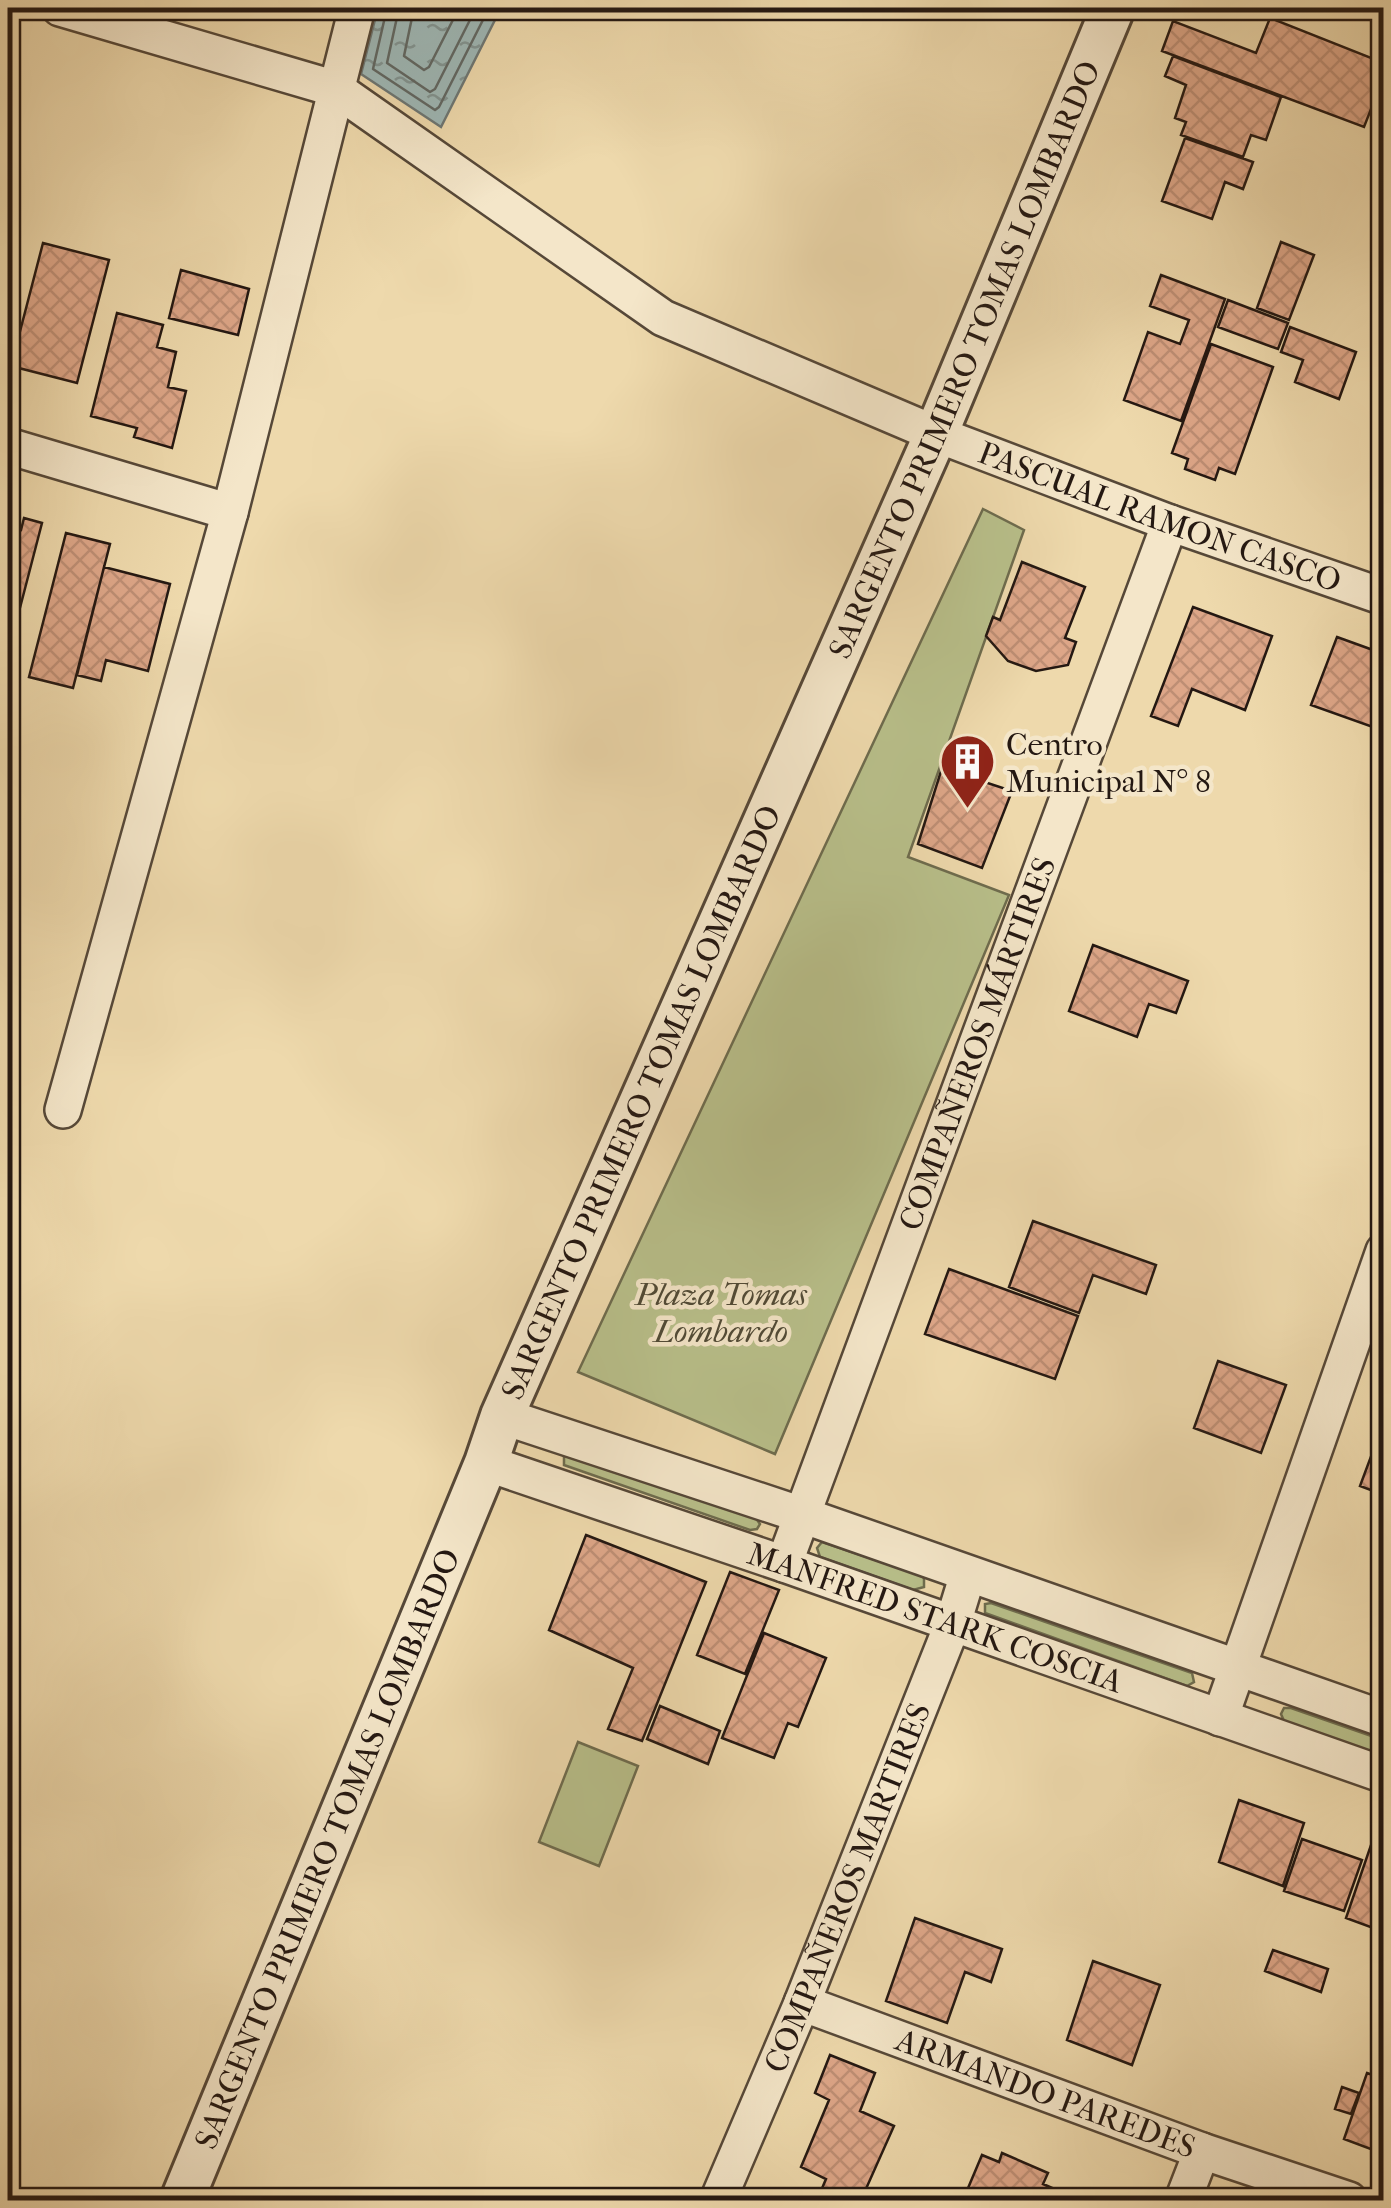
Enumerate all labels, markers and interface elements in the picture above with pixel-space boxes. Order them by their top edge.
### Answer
street label: SARGENTO PRIMERO TOMAS LOMBARDO [821,55,1107,664]
street label: PASCUAL RAMON CASCO [973,433,1346,599]
place label: Centro Municipal N° 8 [1006,726,1211,800]
building icon: Centro Municipal N° 8 [937,732,997,811]
street label: SARGENTO PRIMERO TOMAS LOMBARDO [493,799,788,1405]
street label: COMPAÑEROS MÁRTIRES [891,852,1063,1235]
park label: Plaza Tomas Lombardo [633,1276,808,1350]
street label: MANFRED STARK COSCIA [743,1535,1128,1700]
street label: SARGENTO PRIMERO TOMAS LOMBARDO [187,1543,467,2154]
street label: COMPAÑEROS MARTIRES [756,1698,938,2078]
street label: ARMANDO PAREDES [889,2020,1201,2165]

